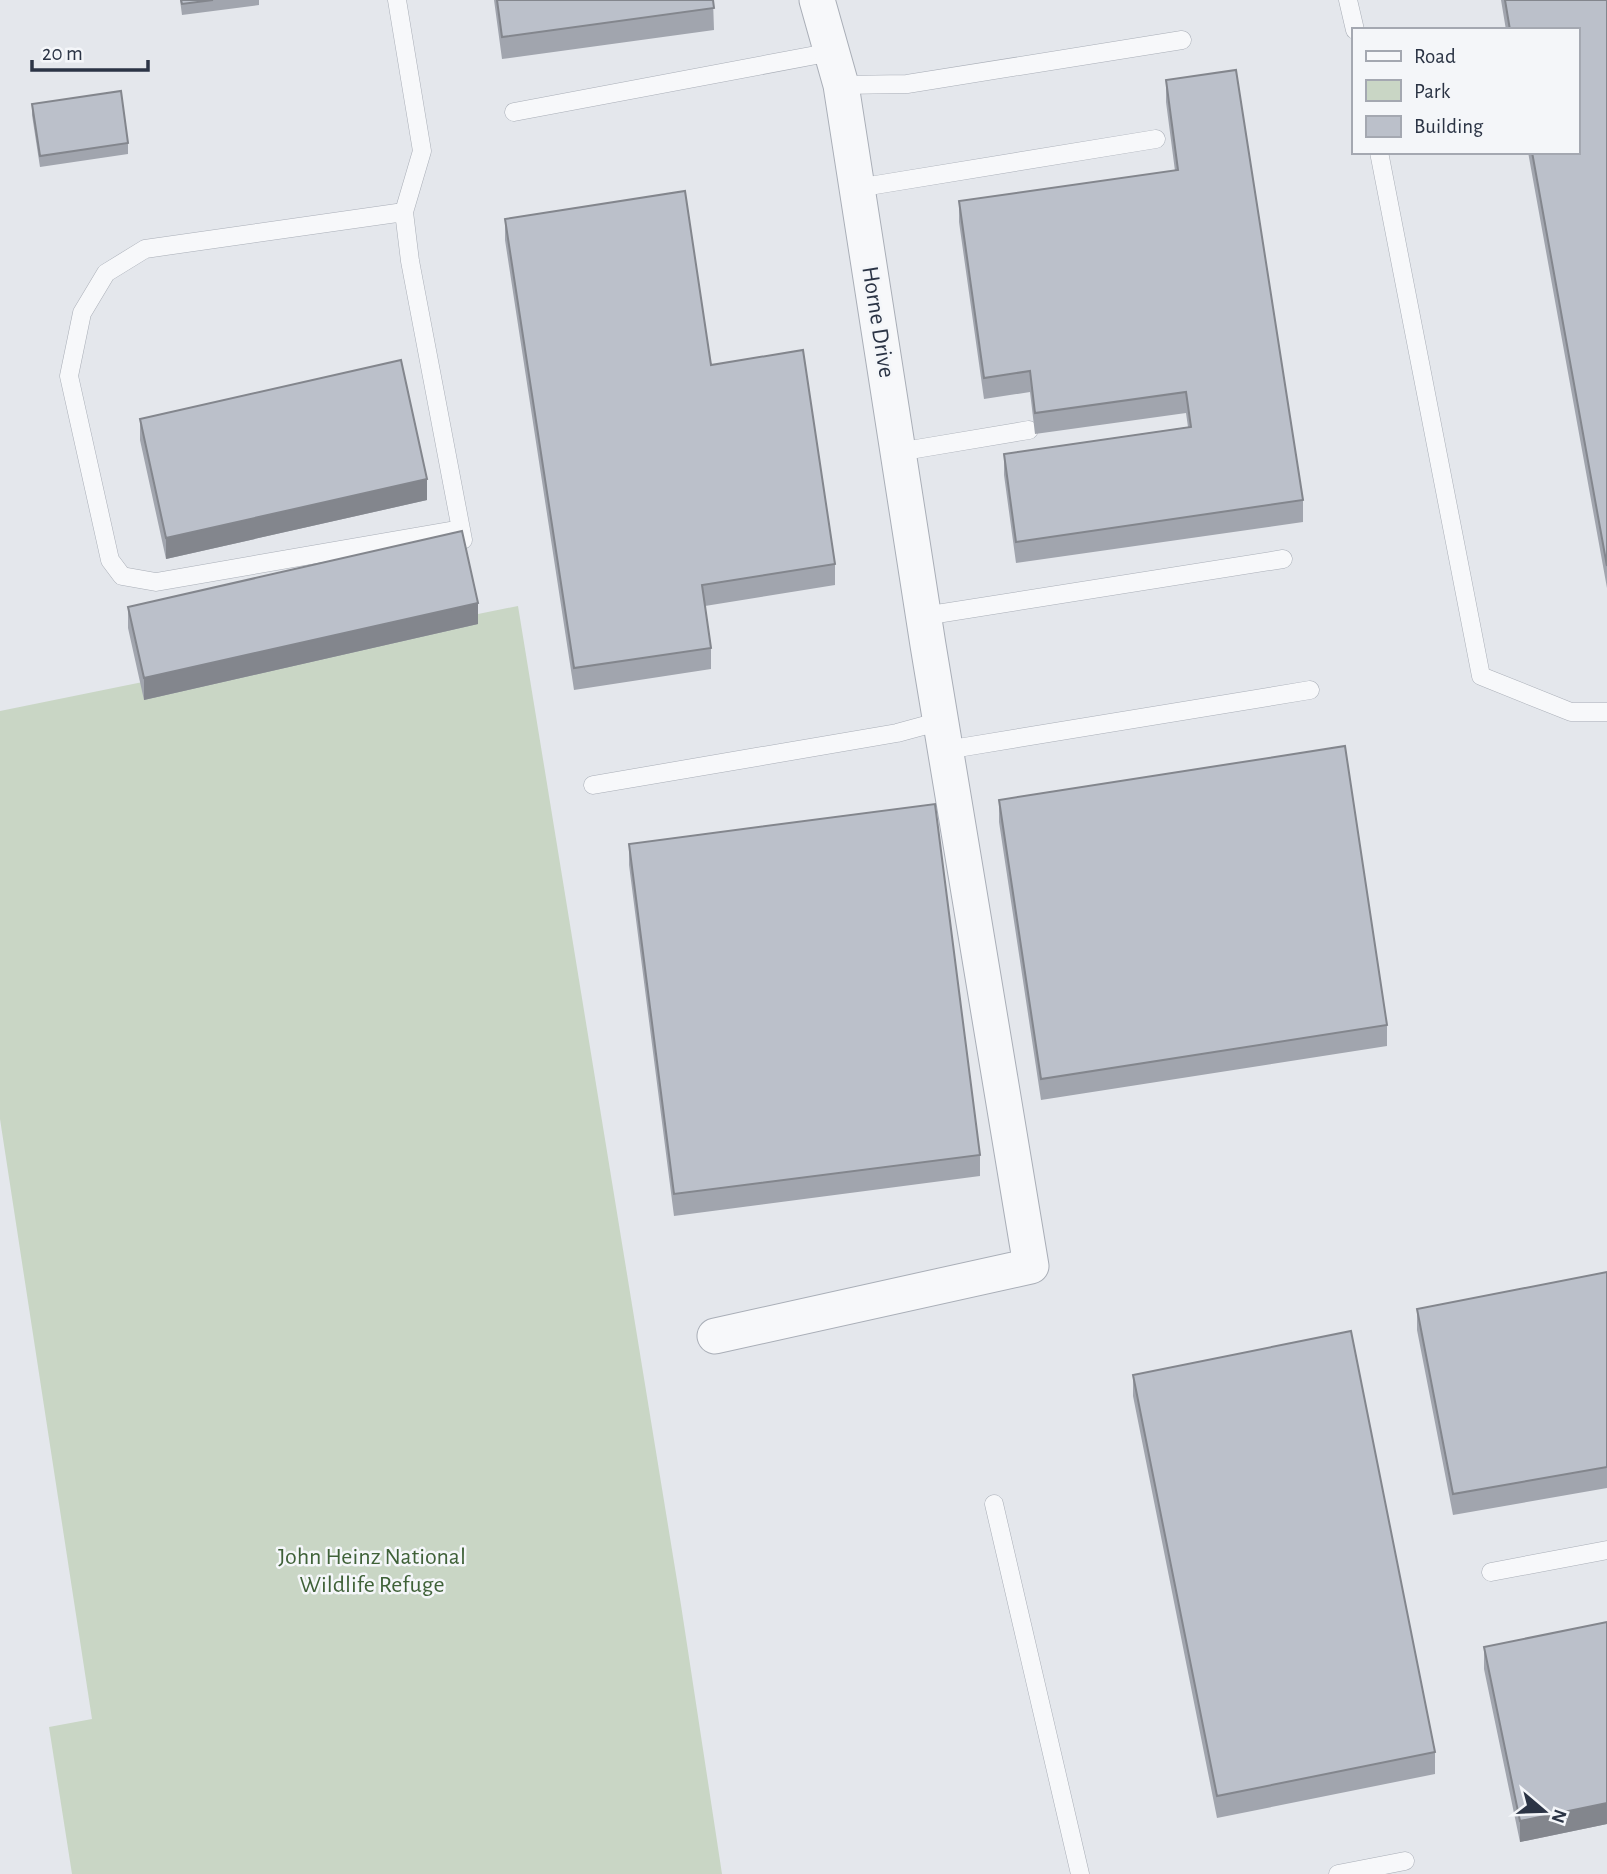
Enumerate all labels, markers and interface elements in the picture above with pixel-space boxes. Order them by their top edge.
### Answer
scale bar [32,28,147,72]
legend [1352,28,1579,154]
text: 20 m [42,43,83,64]
text: Road [1414,46,1456,67]
text: Park [1414,81,1451,102]
text: Building [1414,116,1484,137]
street label: Horne Drive [857,265,899,379]
park label: John Heinz National Wildlife Refuge [278,1545,466,1597]
north arrow [1509,1776,1579,1846]
text: N [1548,1807,1570,1825]

